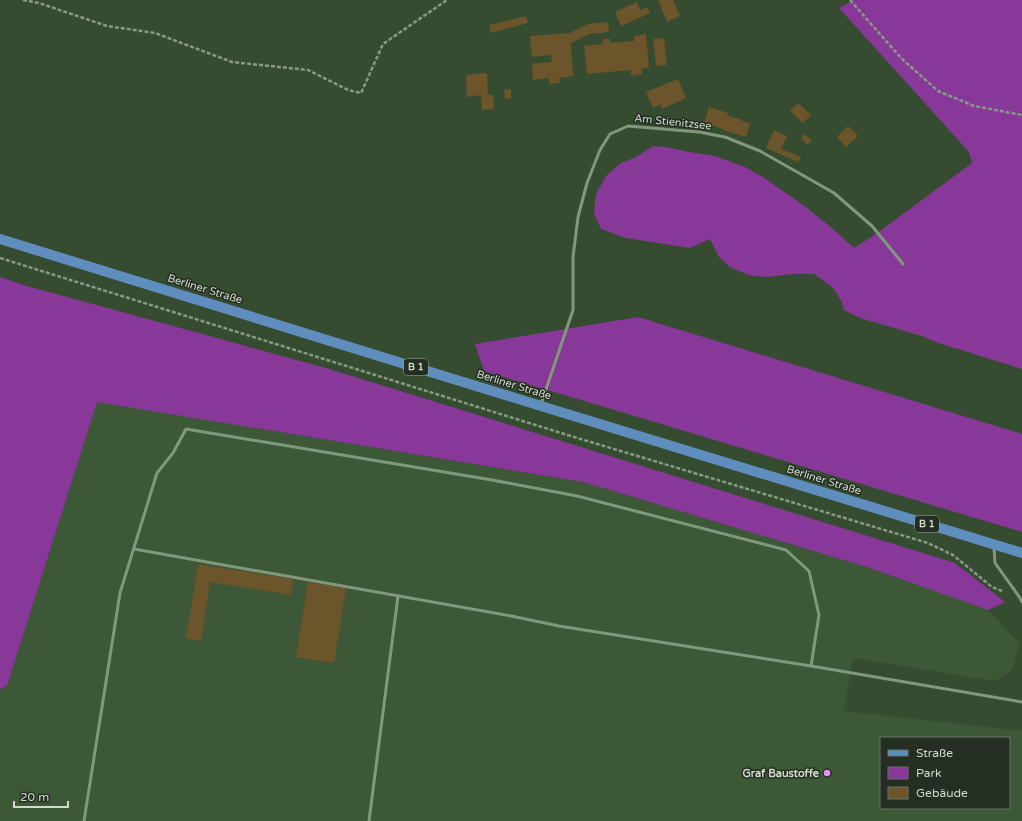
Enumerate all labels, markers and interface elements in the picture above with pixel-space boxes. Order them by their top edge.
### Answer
street label: Am Stienitzsee [634,111,712,133]
street label: Berliner Straße [166,271,244,307]
road number: B 1 [404,359,428,375]
street label: Berliner Straße [475,367,553,403]
street label: Berliner Straße [785,462,863,498]
road number: B 1 [915,516,939,532]
legend [880,737,1010,809]
text: Straße [916,746,953,760]
text: Park [916,766,942,780]
place label: Graf Baustoffe [742,767,820,780]
marker: Graf Baustoffe [822,768,832,778]
scale bar [14,783,68,809]
text: Gebäude [916,786,968,800]
text: 20 m [20,790,49,804]

